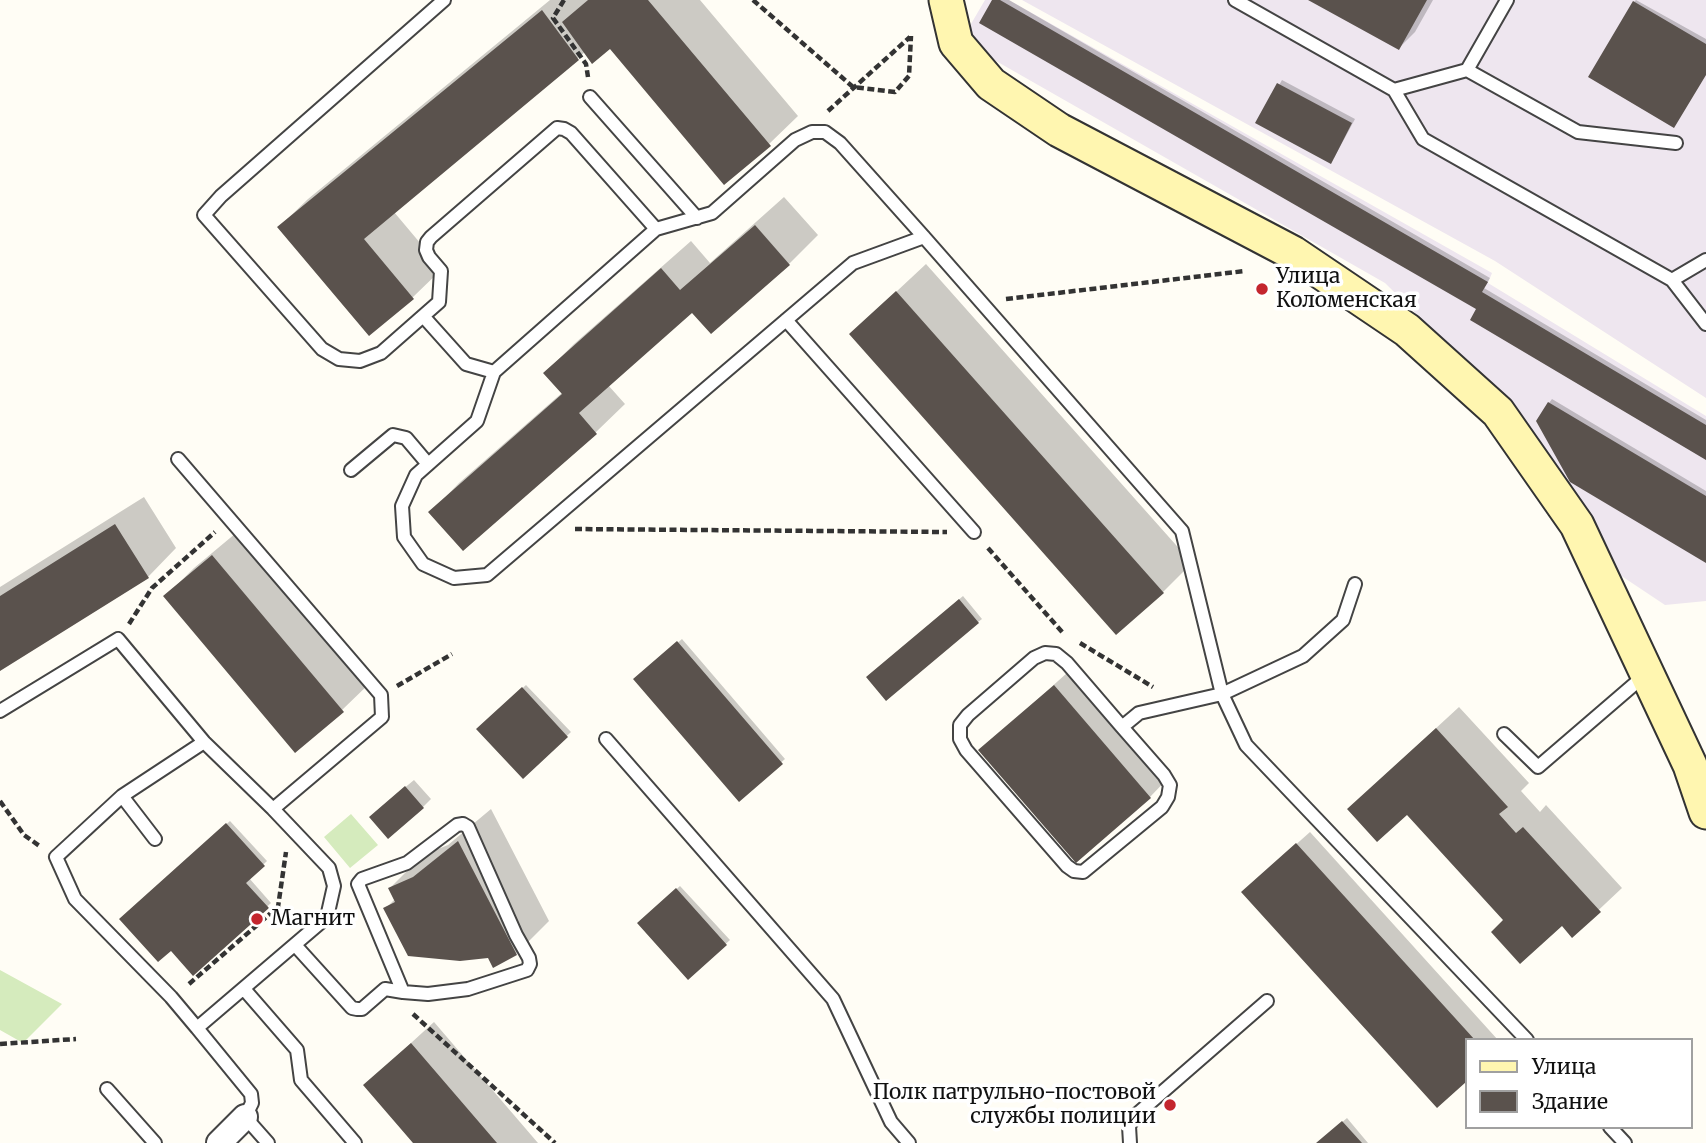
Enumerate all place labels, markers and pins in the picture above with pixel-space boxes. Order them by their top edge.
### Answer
place label: Улица Коломенская [1276,264,1417,314]
marker: Улица Коломенская [1254,281,1270,297]
place label: Магнит [271,906,355,932]
marker: Магнит [249,911,265,927]
place label: Полк патрульно-постовой службы полиции [873,1080,1156,1130]
marker: Полк патрульно-постовой службы полиции [1162,1097,1178,1113]

